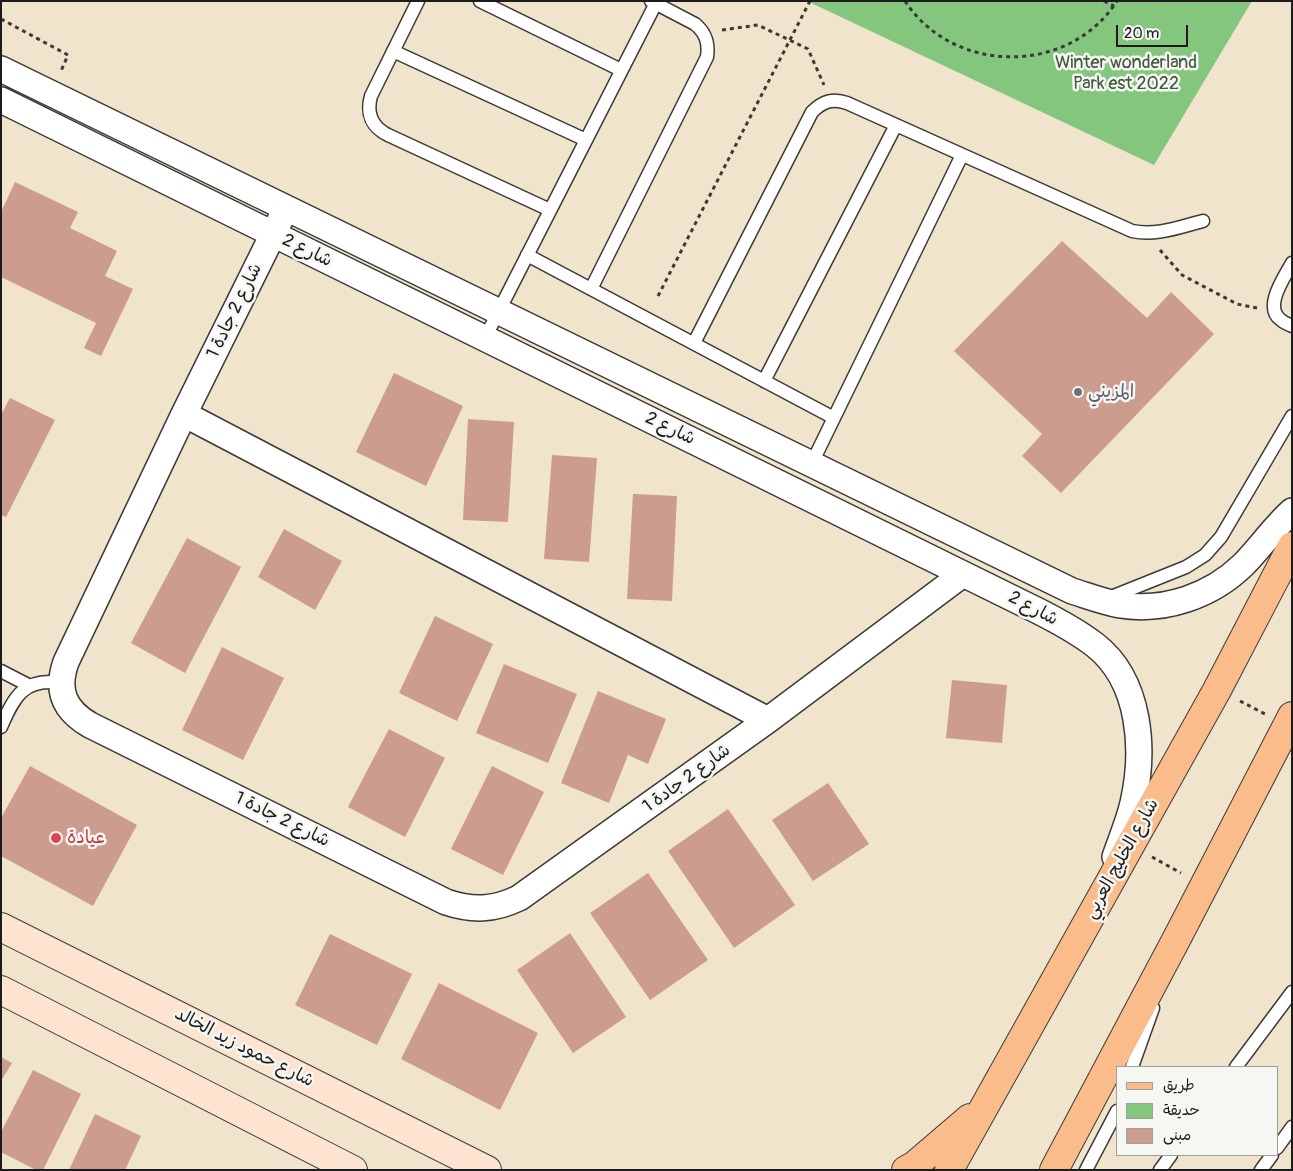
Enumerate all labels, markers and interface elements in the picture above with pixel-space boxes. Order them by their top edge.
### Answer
scale bar [1118,15,1190,47]
text: 20 m [1124,24,1159,43]
park label: Winter wonderland Park est 2022 [1055,52,1197,94]
street label: شارع 2 [278,230,336,272]
street label: شارع 2 جادة 1 [203,260,267,362]
place label: المزيني [1088,381,1134,403]
marker: المزيني [1072,386,1084,398]
street label: شارع 2 [641,408,699,450]
street label: شارع 2 [1005,587,1061,631]
street label: شارع 2 جادة 1 [639,740,735,818]
street label: شارع 2 جادة 1 [231,788,333,852]
street label: شارع الخليج العربي [1080,795,1164,923]
place label: عيادة [67,827,105,849]
marker: عيادة [49,831,63,845]
street label: شارع حمود زيد الخالد [171,1003,317,1093]
legend [1116,1066,1278,1156]
text: طريق [1163,1076,1195,1095]
text: حديقة [1163,1101,1200,1120]
text: مبنى [1163,1126,1191,1145]

